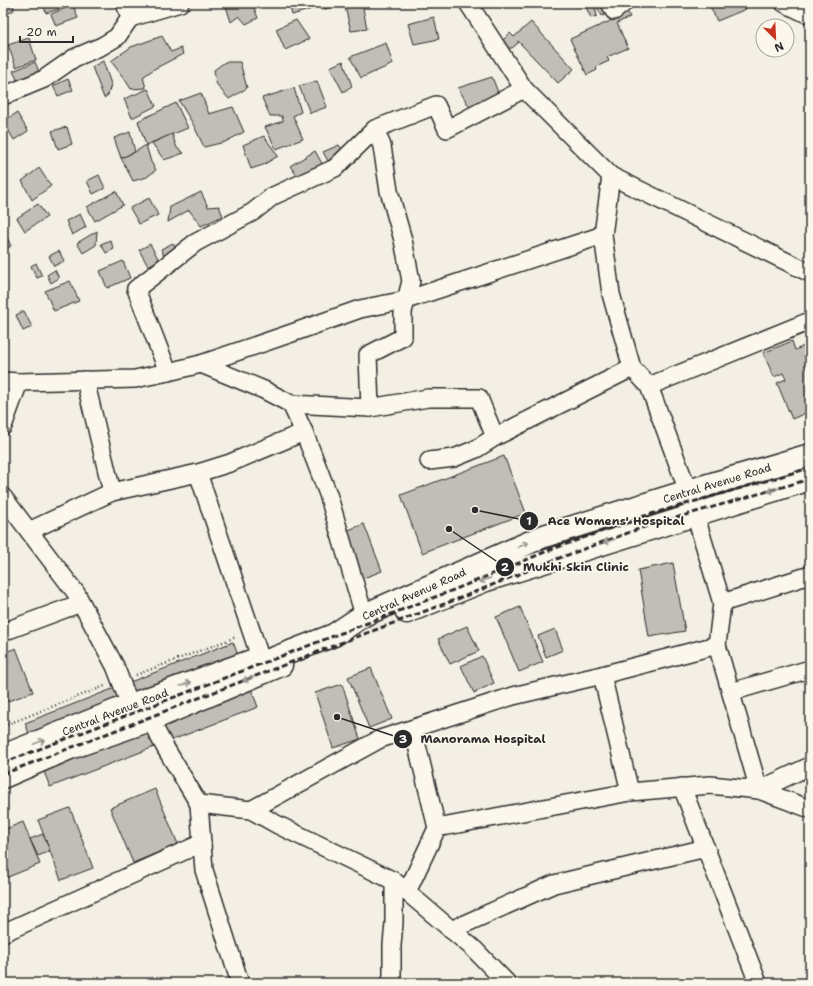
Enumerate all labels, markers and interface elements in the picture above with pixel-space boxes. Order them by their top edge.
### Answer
scale bar [20,18,73,44]
north arrow [755,18,795,58]
text: 20 m [26,24,57,40]
text: N [772,38,786,55]
street label: Central Avenue Road [661,460,773,507]
one-way arrow [766,487,779,494]
callout: Ace Womens' Hospital [519,509,692,533]
text: 1 [526,513,532,529]
text: Ace Womens' Hospital [547,513,685,529]
one-way arrow [602,538,615,545]
one-way arrow [517,541,529,548]
callout: Mukhi Skin Clinic [495,555,637,579]
text: 2 [501,559,510,575]
text: Mukhi Skin Clinic [523,559,629,575]
street label: Central Avenue Road [360,565,469,624]
one-way arrow [479,577,491,585]
one-way arrow [243,676,255,683]
one-way arrow [180,680,192,688]
street label: Central Avenue Road [60,685,170,740]
callout: Manorama Hospital [393,727,554,751]
text: 3 [399,731,407,747]
text: Manorama Hospital [420,731,546,747]
one-way arrow [33,737,45,745]

